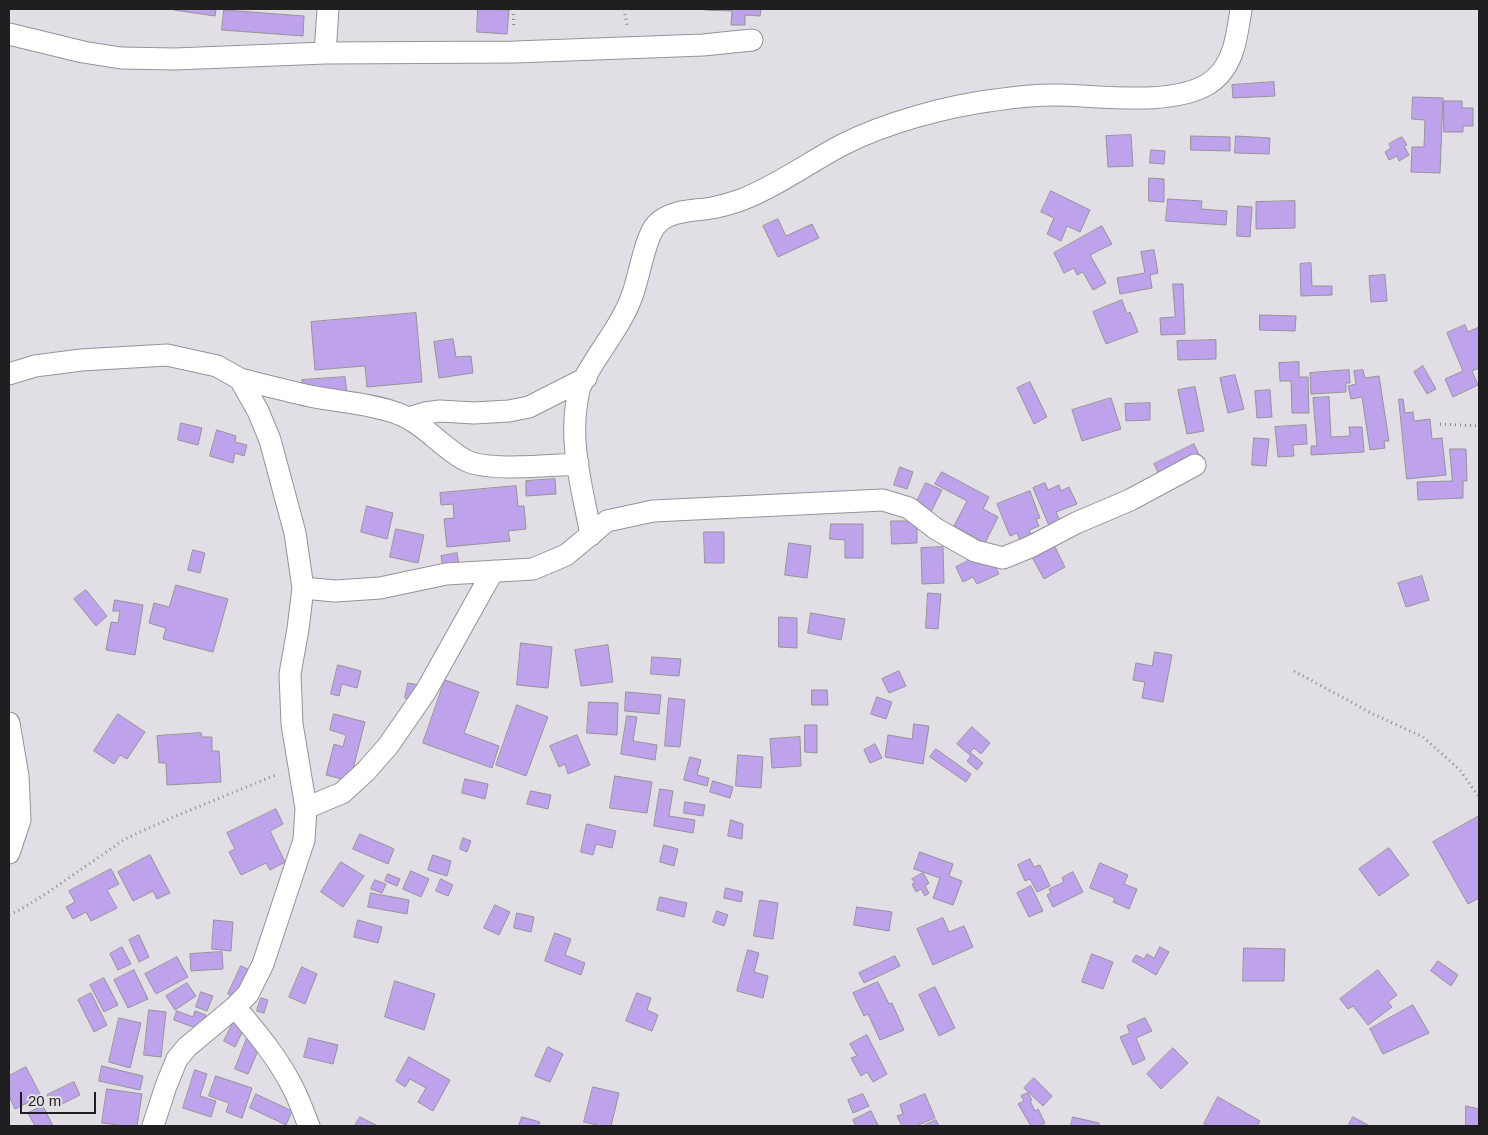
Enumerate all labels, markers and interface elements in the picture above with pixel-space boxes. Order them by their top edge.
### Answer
scale bar [22,1082,99,1114]
text: 20 m [28,1092,61,1109]

